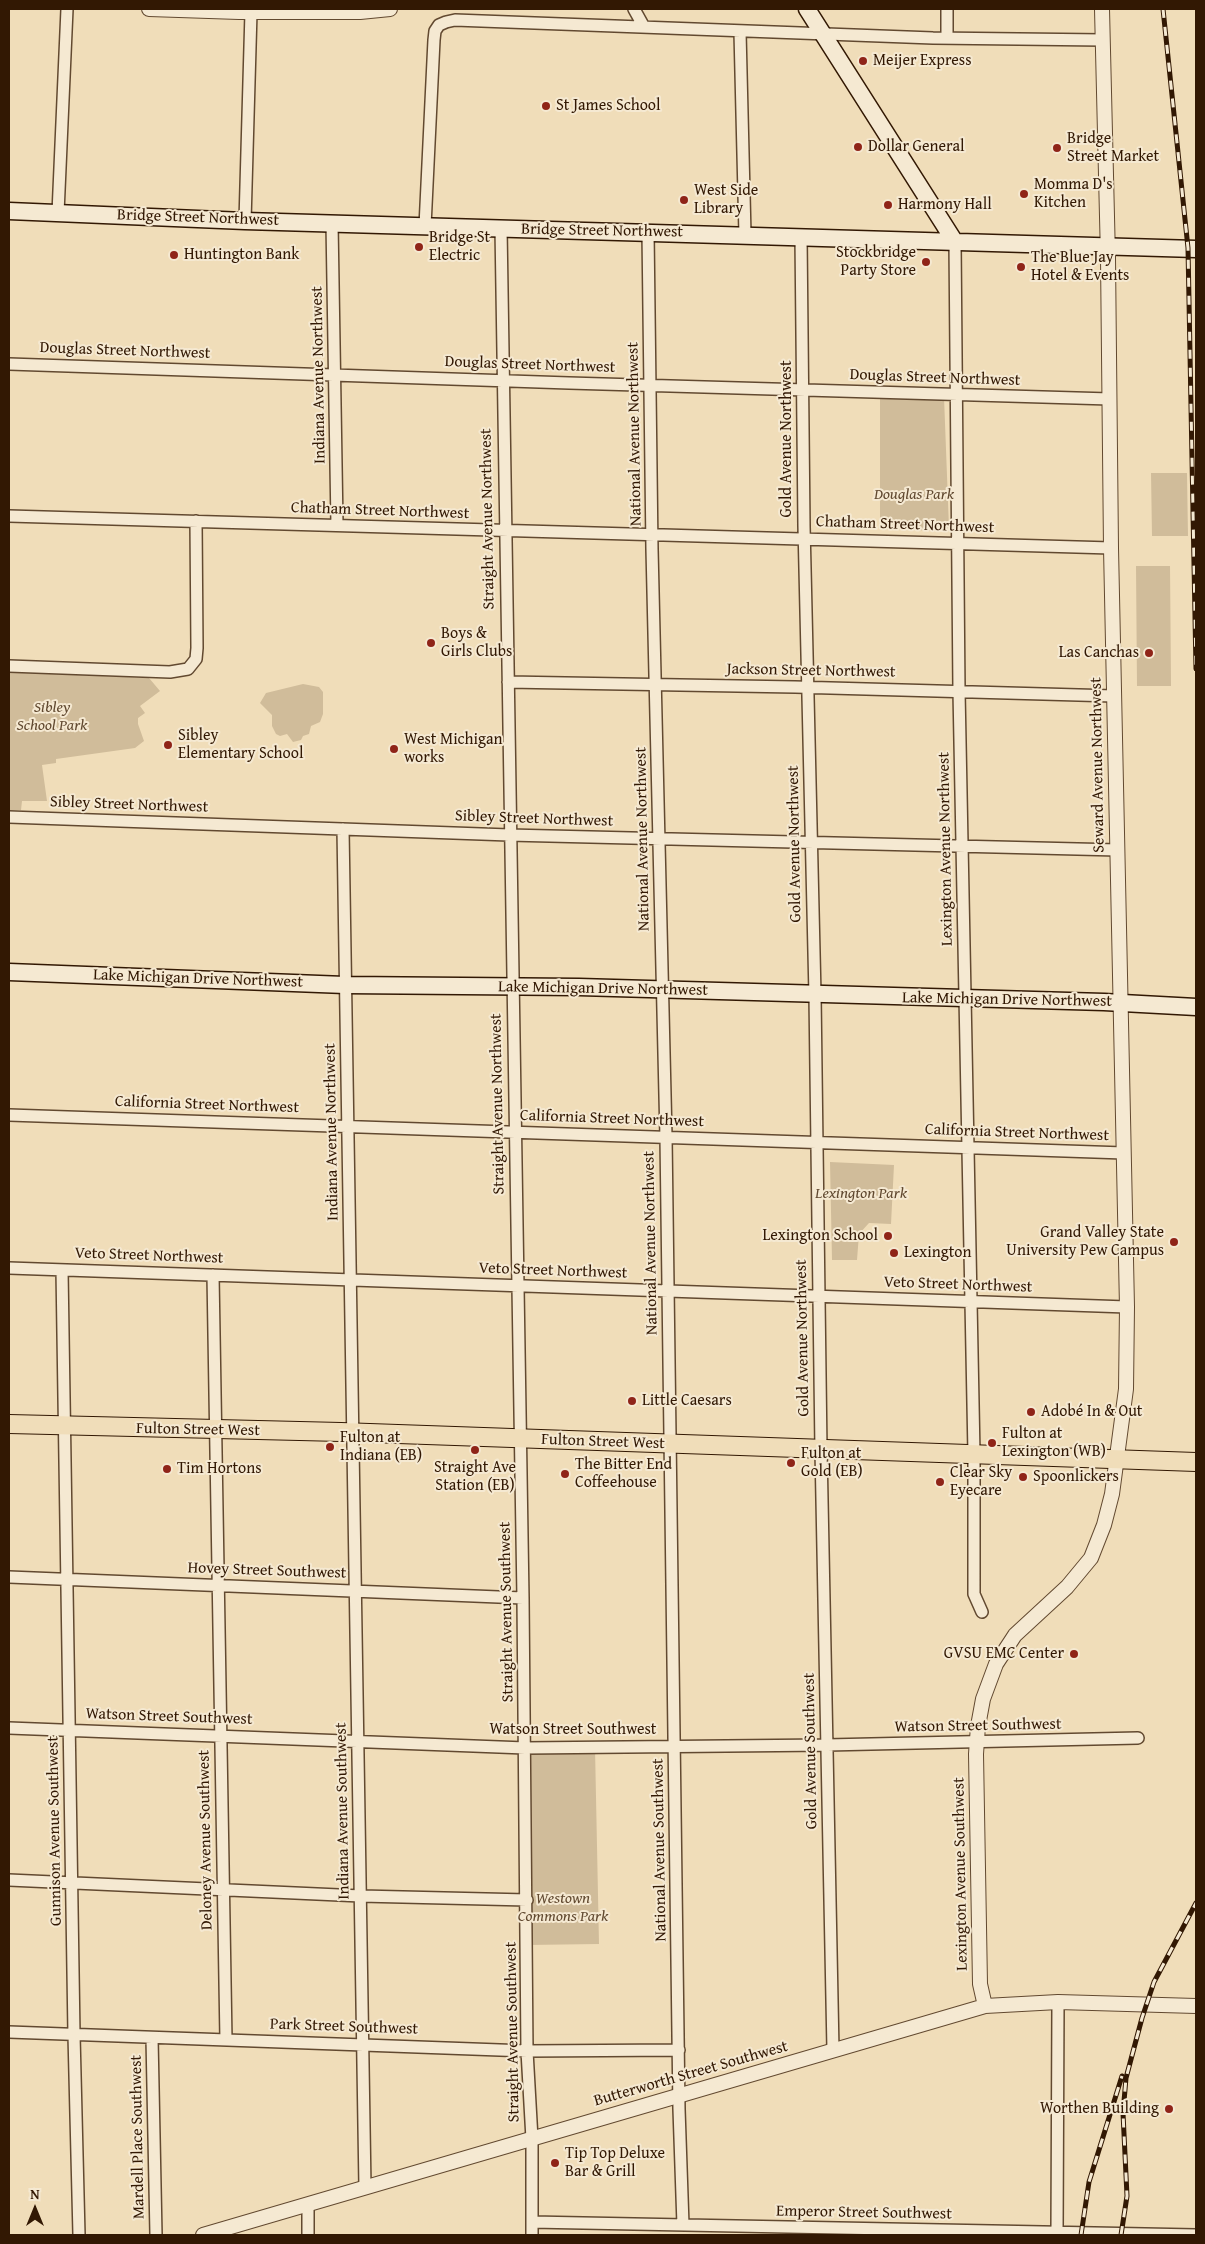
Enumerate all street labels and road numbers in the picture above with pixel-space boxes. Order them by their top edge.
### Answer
street label: Bridge Street Northwest [117,206,279,230]
street label: Bridge Street Northwest [521,220,683,242]
street label: Indiana Avenue Northwest [308,286,330,464]
street label: Douglas Street Northwest [39,338,211,364]
street label: National Avenue Northwest [624,342,646,526]
street label: Douglas Street Northwest [444,352,616,378]
street label: Gold Avenue Northwest [777,360,797,518]
street label: Douglas Street Northwest [849,365,1021,391]
street label: Straight Avenue Northwest [477,428,499,610]
street label: Chatham Street Northwest [291,498,469,524]
street label: Chatham Street Northwest [816,512,994,538]
street label: Jackson Street Northwest [726,660,896,682]
street label: Seward Avenue Northwest [1087,677,1109,853]
street label: National Avenue Northwest [632,747,654,931]
street label: Lexington Avenue Northwest [935,752,957,946]
street label: Gold Avenue Northwest [784,765,806,923]
street label: Sibley Street Northwest [49,793,209,817]
street label: Sibley Street Northwest [454,807,614,831]
street label: Lake Michigan Drive Northwest [93,966,303,992]
street label: Lake Michigan Drive Northwest [498,978,708,1000]
street label: Lake Michigan Drive Northwest [902,989,1112,1011]
street label: Straight Avenue Northwest [487,1013,509,1195]
street label: Indiana Avenue Northwest [321,1043,343,1221]
street label: California Street Northwest [115,1092,299,1118]
street label: California Street Northwest [520,1106,704,1132]
street label: California Street Northwest [925,1120,1109,1146]
street label: National Avenue Northwest [640,1151,662,1335]
street label: Veto Street Northwest [74,1244,224,1268]
street label: Veto Street Northwest [478,1259,628,1283]
street label: Gold Avenue Northwest [792,1259,814,1417]
street label: Veto Street Northwest [883,1273,1033,1297]
street label: Fulton Street West [136,1419,260,1441]
street label: Fulton Street West [541,1430,665,1454]
street label: Straight Avenue Southwest [496,1522,518,1702]
street label: Hovey Street Southwest [187,1559,347,1583]
street label: Gold Avenue Southwest [800,1673,822,1829]
street label: Watson Street Southwest [85,1704,253,1730]
street label: Watson Street Southwest [894,1715,1062,1737]
street label: Watson Street Southwest [489,1720,657,1740]
street label: Indiana Avenue Southwest [332,1722,354,1900]
street label: Gunnison Avenue Southwest [44,1736,66,1926]
street label: Deloney Avenue Southwest [195,1750,217,1930]
street label: National Avenue Southwest [649,1758,671,1942]
street label: Lexington Avenue Southwest [950,1777,972,1971]
street label: Straight Avenue Southwest [502,1942,524,2122]
street label: Park Street Southwest [270,2015,418,2039]
street label: Butterworth Street Southwest [592,2037,790,2111]
street label: Mardell Place Southwest [127,2055,149,2219]
street label: Emperor Street Southwest [776,2202,952,2224]

